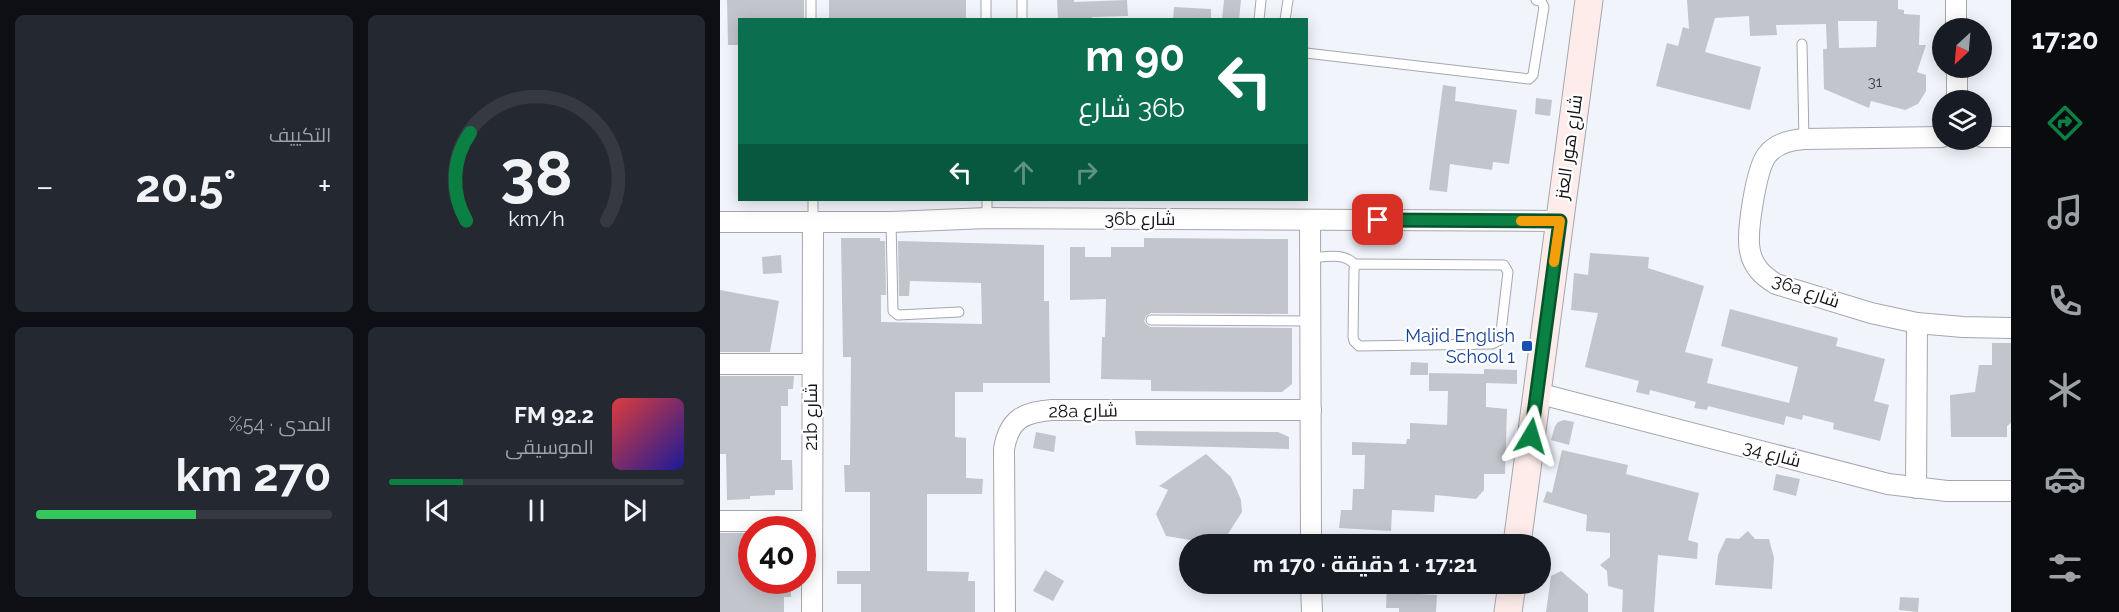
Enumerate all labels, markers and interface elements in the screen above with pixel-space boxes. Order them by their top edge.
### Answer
north arrow [1932,18,1992,78]
map controls [1932,18,1992,150]
text: 17:20 [2032,24,2098,55]
text: 90 m [1085,32,1185,81]
icon: left [1206,42,1284,120]
house number: 31 [1868,73,1883,91]
button: layers [1932,90,1992,150]
text: 36b شارع [1078,92,1185,123]
street label: شارع هور العنز [1551,93,1588,202]
icon: directions [2044,102,2086,144]
text: التكييف [269,123,332,147]
text: 38 [500,136,572,210]
icon: left [944,156,977,189]
icon: ahead [1007,156,1040,189]
icon: right [1070,156,1103,189]
text: 20.5° [135,160,236,213]
text: − [36,167,54,206]
text: + [318,167,331,206]
icon: music [2044,191,2086,233]
pin [1352,194,1403,245]
icon: arrive [1361,203,1394,236]
text: km/h [508,206,565,231]
street label: 36b شارع [1104,208,1176,231]
street label: 36a شارع [1769,269,1843,314]
icon: phone [2044,280,2086,322]
place label: Majid English School 1 [1405,325,1515,367]
marker: Majid English School 1 [1520,339,1534,353]
icon: climate [2044,369,2086,411]
street label: 21b شارع [800,383,823,451]
street label: 28a شارع [1048,399,1118,424]
text: 92.2 FM [514,402,594,428]
position arrow [1499,404,1563,468]
text: المدى · 54% [228,412,332,436]
text: الموسيقى [505,435,594,459]
street label: شارع 34 [1740,436,1803,473]
text: 270 km [175,449,332,502]
icon: car [2044,458,2086,500]
icon: previous [421,494,454,527]
icon: pause [520,494,553,527]
icon: next [618,494,651,527]
speed limit sign: 40 [738,516,816,594]
icon: filters [2044,547,2086,589]
text: 17:21 · 1 دقيقة · 170 m [1253,551,1477,577]

